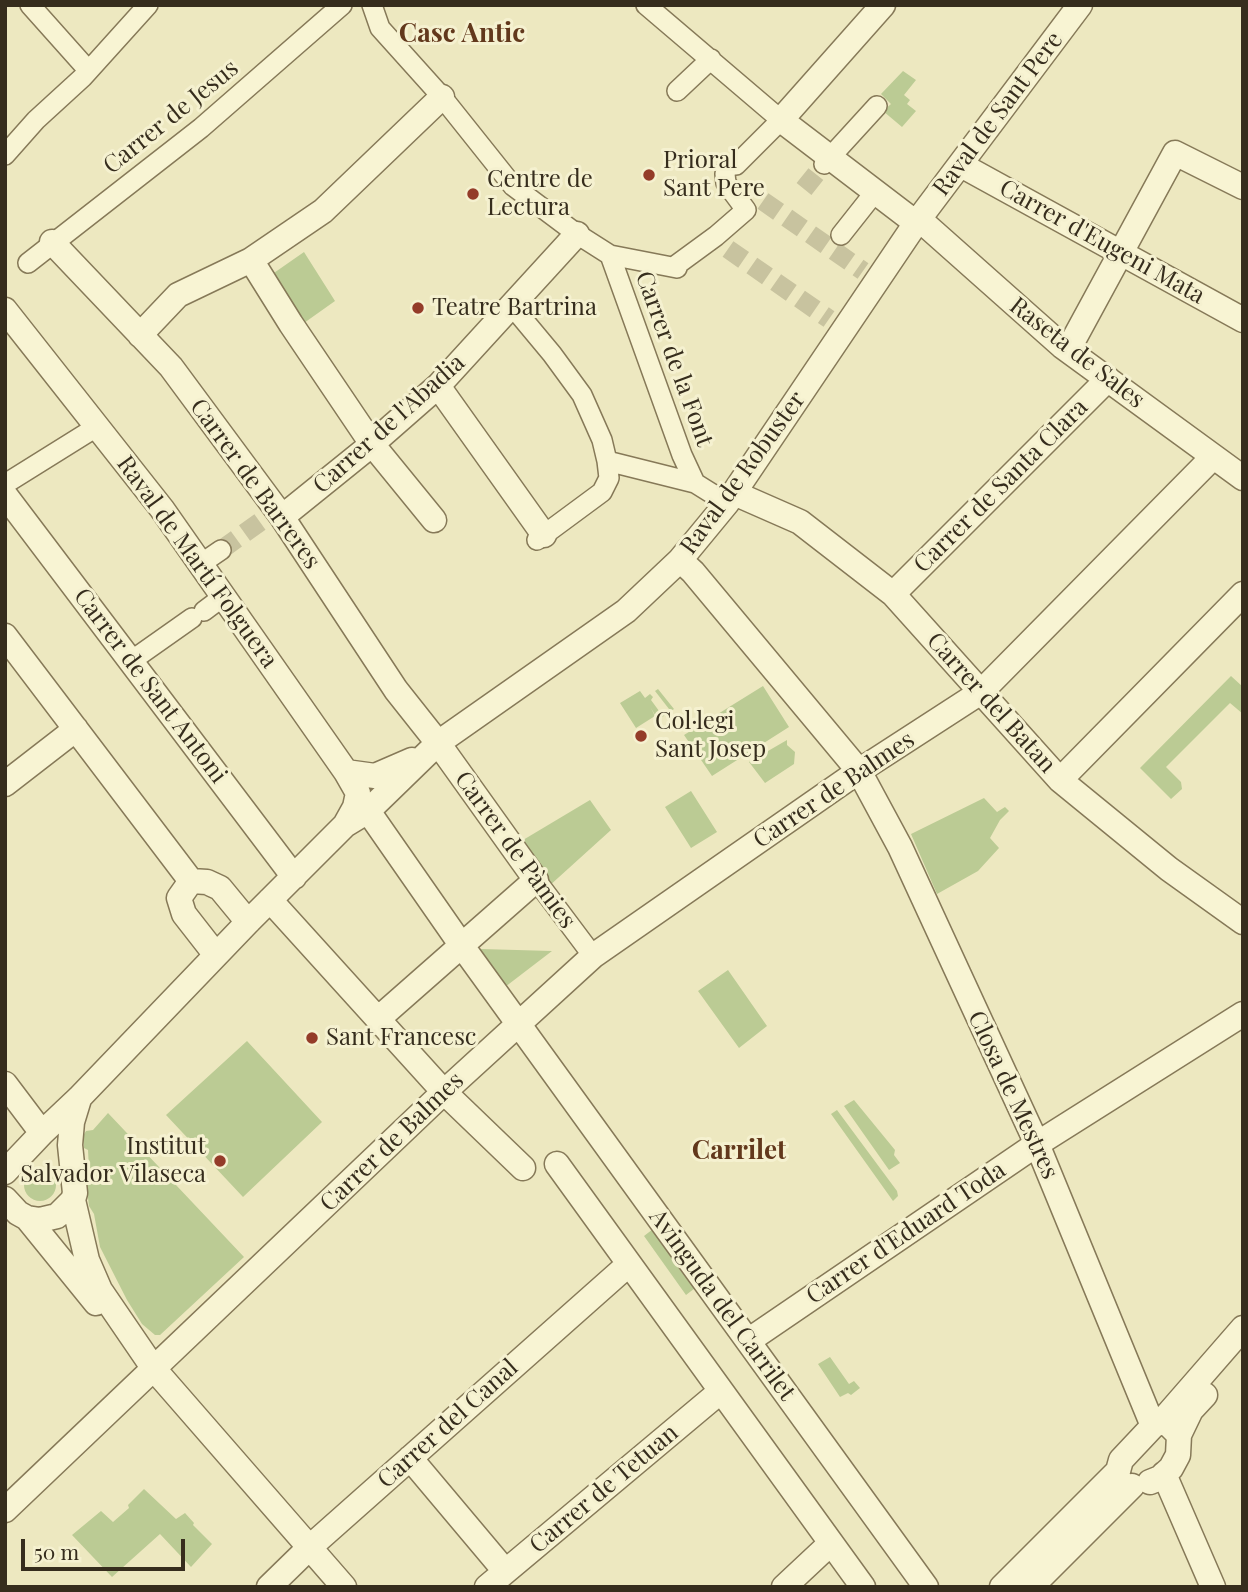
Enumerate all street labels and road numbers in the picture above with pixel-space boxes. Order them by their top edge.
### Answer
street label: Raval de Sant Pere [927,26,1069,202]
street label: Carrer de Jesus [98,54,244,180]
street label: Carrer d'Eugeni Mata [994,174,1210,310]
street label: Carrer de la Font [629,268,719,450]
street label: Raseta de Sales [1004,291,1150,415]
street label: Carrer de l'Abadia [307,348,471,500]
street label: Raval de Robuster [674,386,812,560]
street label: Carrer de Barreres [184,393,326,575]
street label: Carrer de Santa Clara [908,393,1094,579]
street label: Raval de Martí Folguera [110,450,284,674]
street label: Carrer de Sant Antoni [67,583,233,789]
street label: Carrer del Batan [920,627,1062,779]
street label: Carrer de Balmes [748,725,920,855]
street label: Carrer de Pàmies [448,766,582,934]
street label: Closa de Mestres [962,1006,1064,1184]
street label: Carrer de Balmes [314,1066,470,1218]
street label: Carrer d'Eduard Toda [801,1156,1011,1310]
street label: Avinguda del Carrilet [643,1204,801,1406]
street label: Carrer del Canal [372,1354,524,1494]
street label: Carrer de Tetuan [524,1419,684,1559]

